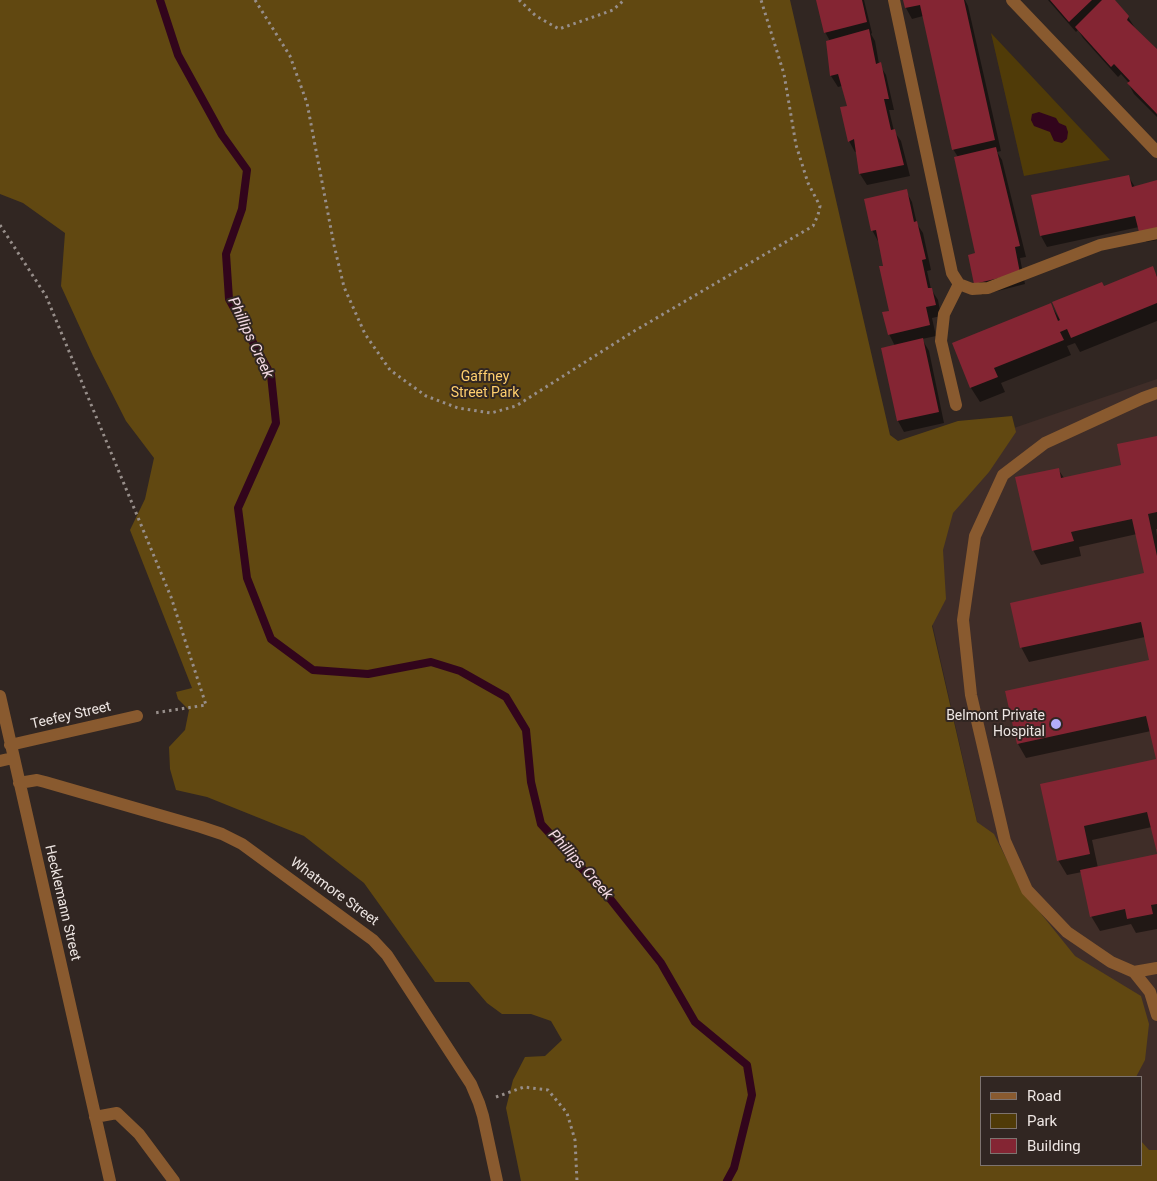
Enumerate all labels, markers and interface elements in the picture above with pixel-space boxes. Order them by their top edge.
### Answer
water label: Phillips Creek [223,294,277,382]
park label: Gaffney Street Park [451,369,519,402]
street label: Teefey Street [29,699,113,733]
place label: Belmont Private Hospital [946,708,1045,740]
marker: Belmont Private Hospital [1049,717,1063,731]
water label: Phillips Creek [544,826,616,904]
street label: Hecklemann Street [40,843,84,963]
street label: Whatmore Street [287,854,381,930]
legend [980,1076,1142,1166]
text: Road [1027,1087,1061,1105]
text: Park [1027,1112,1057,1130]
text: Building [1027,1137,1081,1155]

